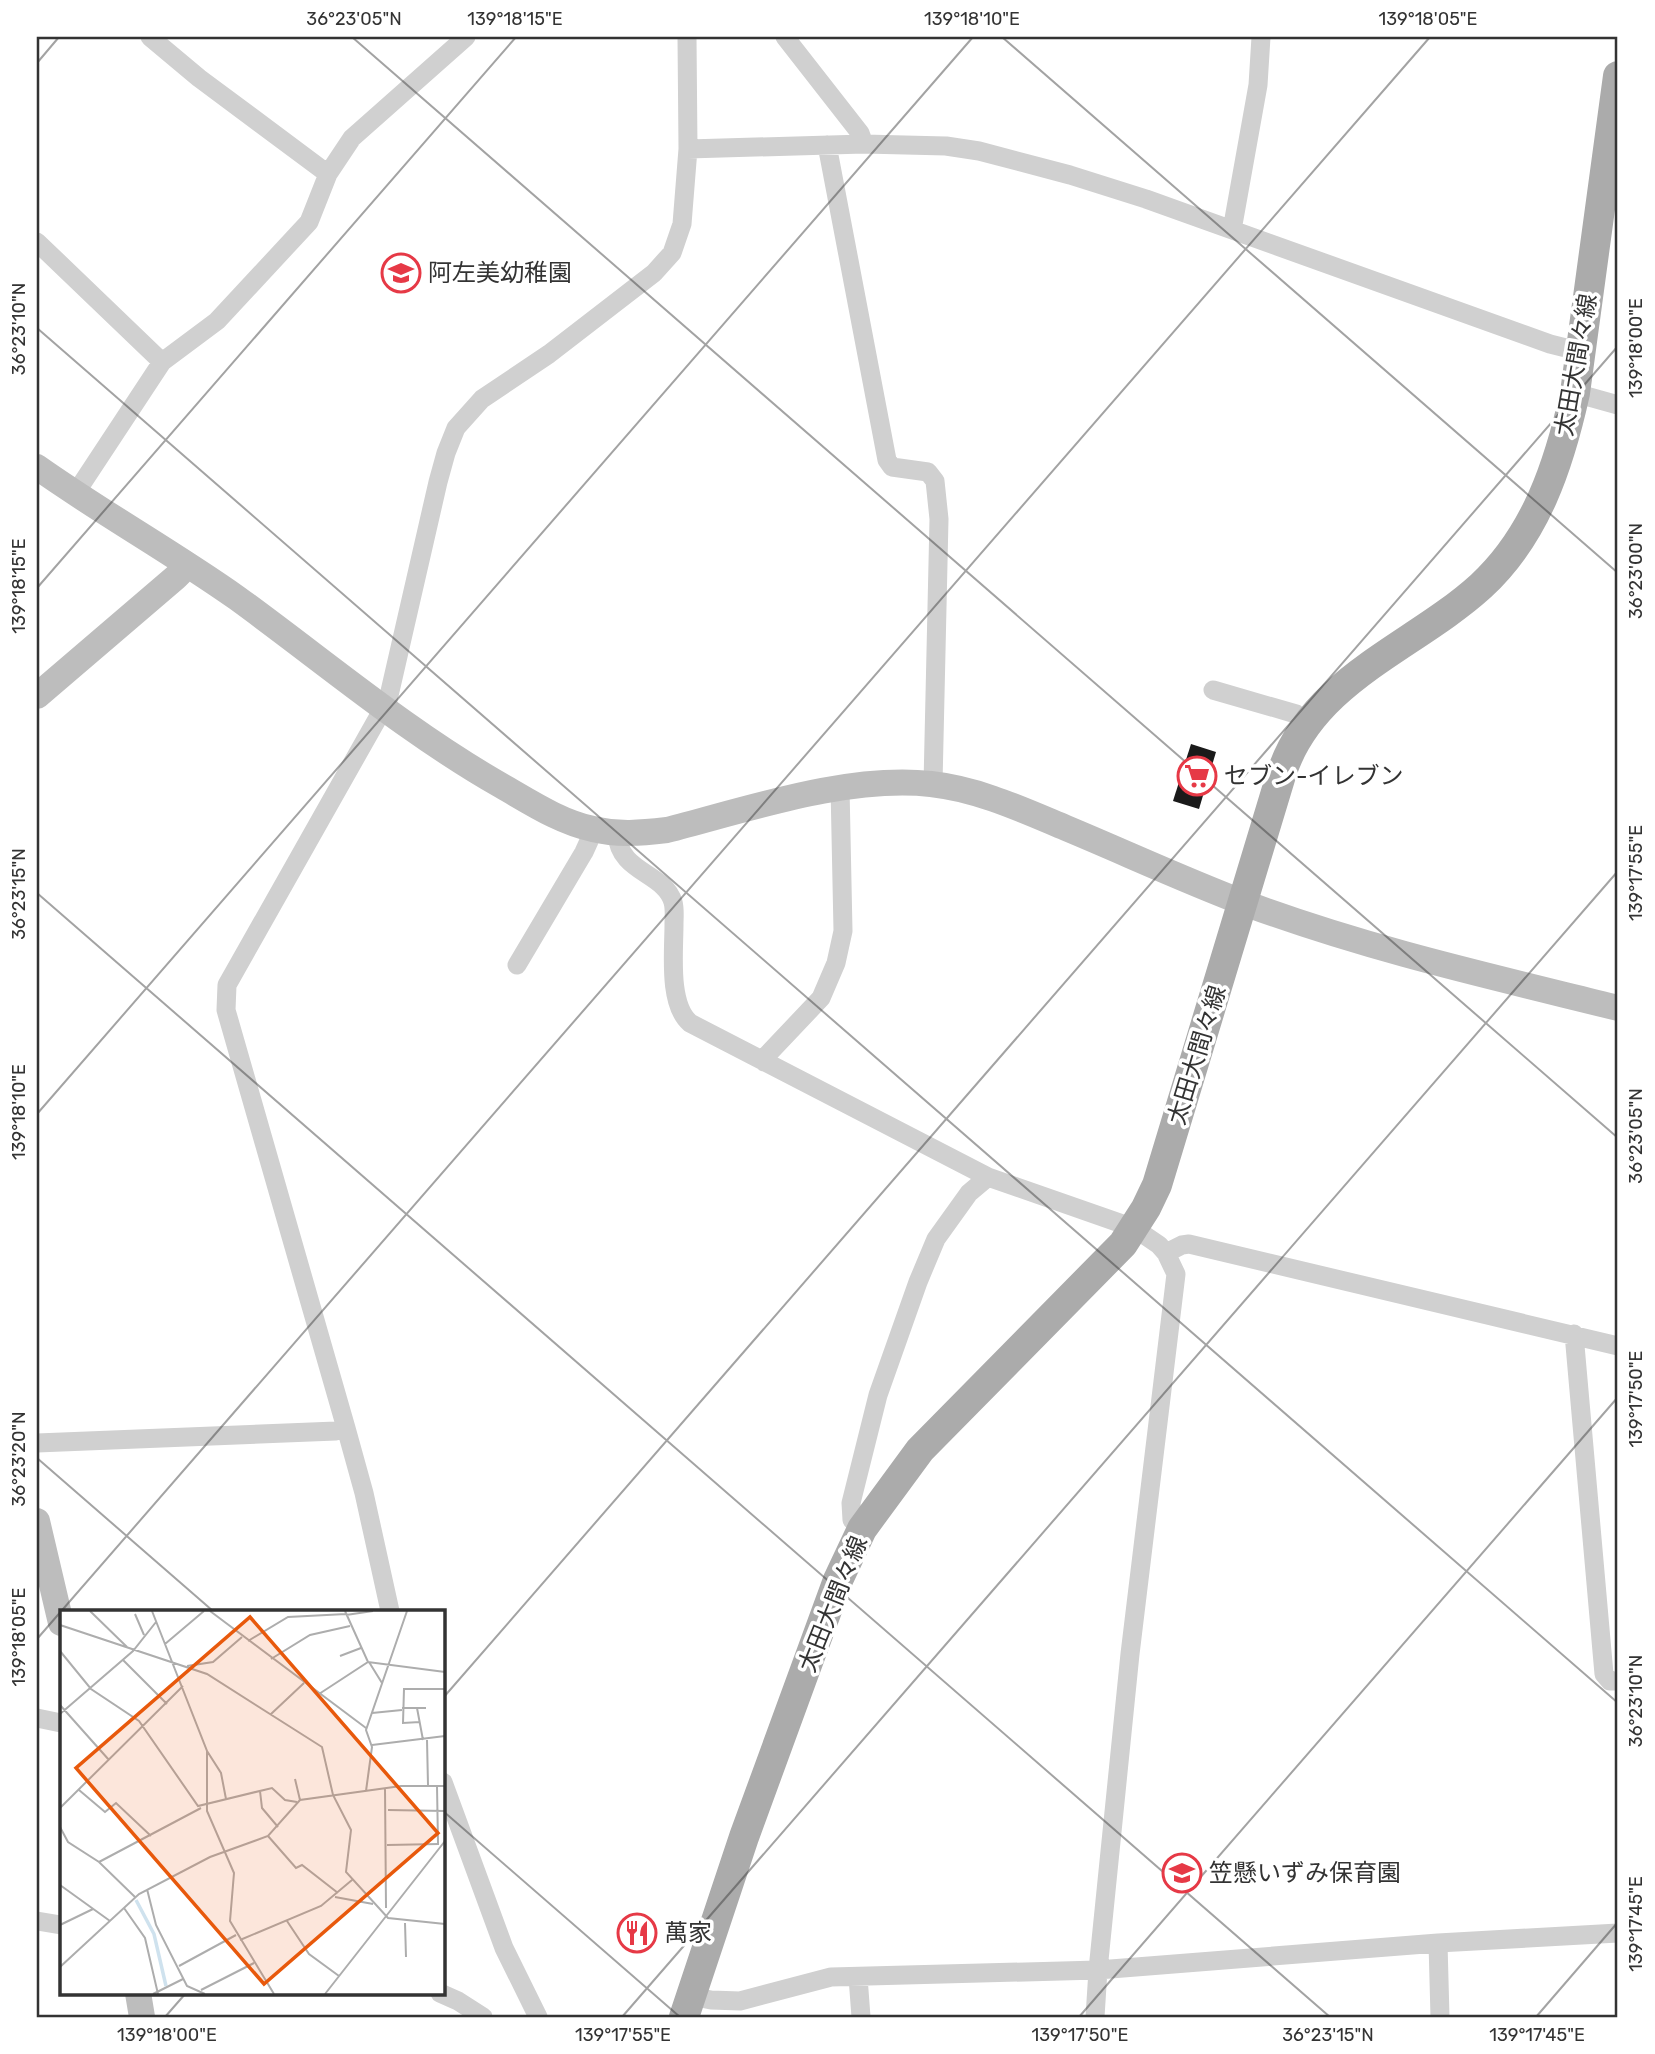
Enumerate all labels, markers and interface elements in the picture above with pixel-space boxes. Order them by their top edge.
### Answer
text: 36°23'05"N [306,8,402,30]
text: 139°18'15"E [467,8,563,30]
text: 139°18'10"E [924,8,1020,30]
text: 139°18'05"E [1378,8,1478,30]
school or university icon: 阿左美幼稚園 [380,252,422,294]
place label: 阿左美幼稚園 [428,259,572,287]
text: 36°23'10"N [8,283,30,375]
street label: 太田大間々線 [1550,292,1602,438]
text: 139°18'00"E [1625,298,1647,398]
text: 36°23'00"N [1625,523,1647,619]
text: 139°18'15"E [8,538,30,634]
supermarket icon: セブン-イレブン [1176,755,1218,797]
place label: セブン-イレブン [1224,762,1404,790]
text: 139°17'55"E [1625,825,1647,921]
text: 36°23'15"N [8,848,30,940]
street label: 太田大間々線 [1163,982,1231,1128]
text: 139°18'10"E [8,1064,30,1160]
text: 36°23'05"N [1625,1088,1647,1184]
text: 139°17'50"E [1625,1351,1647,1447]
text: 36°23'20"N [8,1411,30,1507]
street label: 太田大間々線 [793,1532,873,1676]
text: 139°18'05"E [8,1587,30,1687]
inset map [60,1610,444,1994]
text: 36°23'10"N [1625,1655,1647,1747]
school or university icon: 笠懸いずみ保育園 [1161,1852,1203,1894]
place label: 笠懸いずみ保育園 [1209,1859,1401,1887]
text: 139°17'45"E [1625,1876,1647,1972]
restaurant icon: 萬家 [616,1912,658,1954]
place label: 萬家 [664,1919,712,1947]
text: 139°18'00"E [117,2024,217,2046]
text: 139°17'55"E [575,2024,671,2046]
text: 139°17'50"E [1032,2024,1128,2046]
text: 36°23'15"N [1282,2024,1374,2046]
text: 139°17'45"E [1489,2024,1585,2046]

